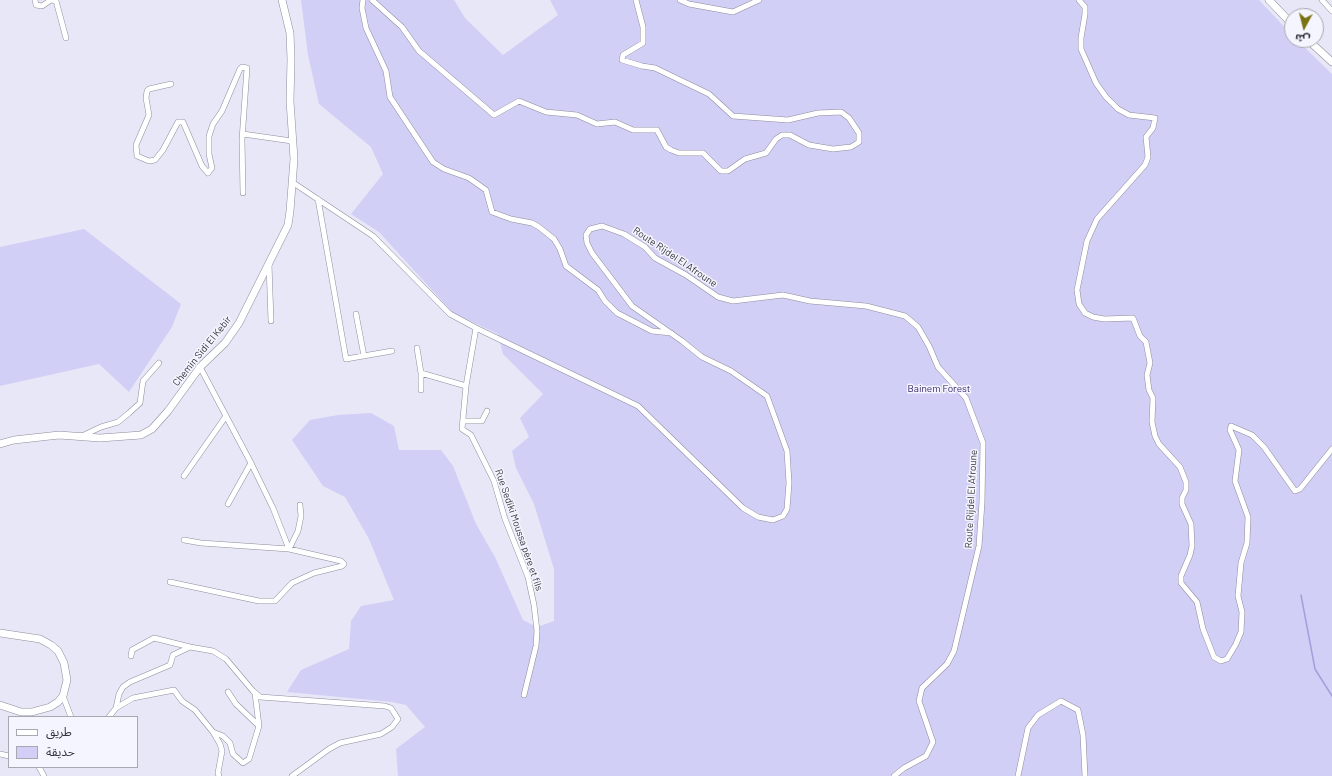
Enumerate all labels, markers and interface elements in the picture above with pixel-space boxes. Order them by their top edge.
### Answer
north arrow [1284,8,1324,48]
text: ش [1294,32,1311,47]
street label: Route Rijdel El Afroune [631,224,719,290]
street label: Chemin Sidi El Kebir [170,314,234,388]
park label: Bainem Forest [908,383,970,395]
street label: Route Rijdel El Afroune [962,449,980,549]
street label: Rue Sediki Moussa père et fils [493,468,545,592]
legend [8,716,138,768]
text: طريق [46,724,72,738]
text: حديقة [46,744,75,758]

